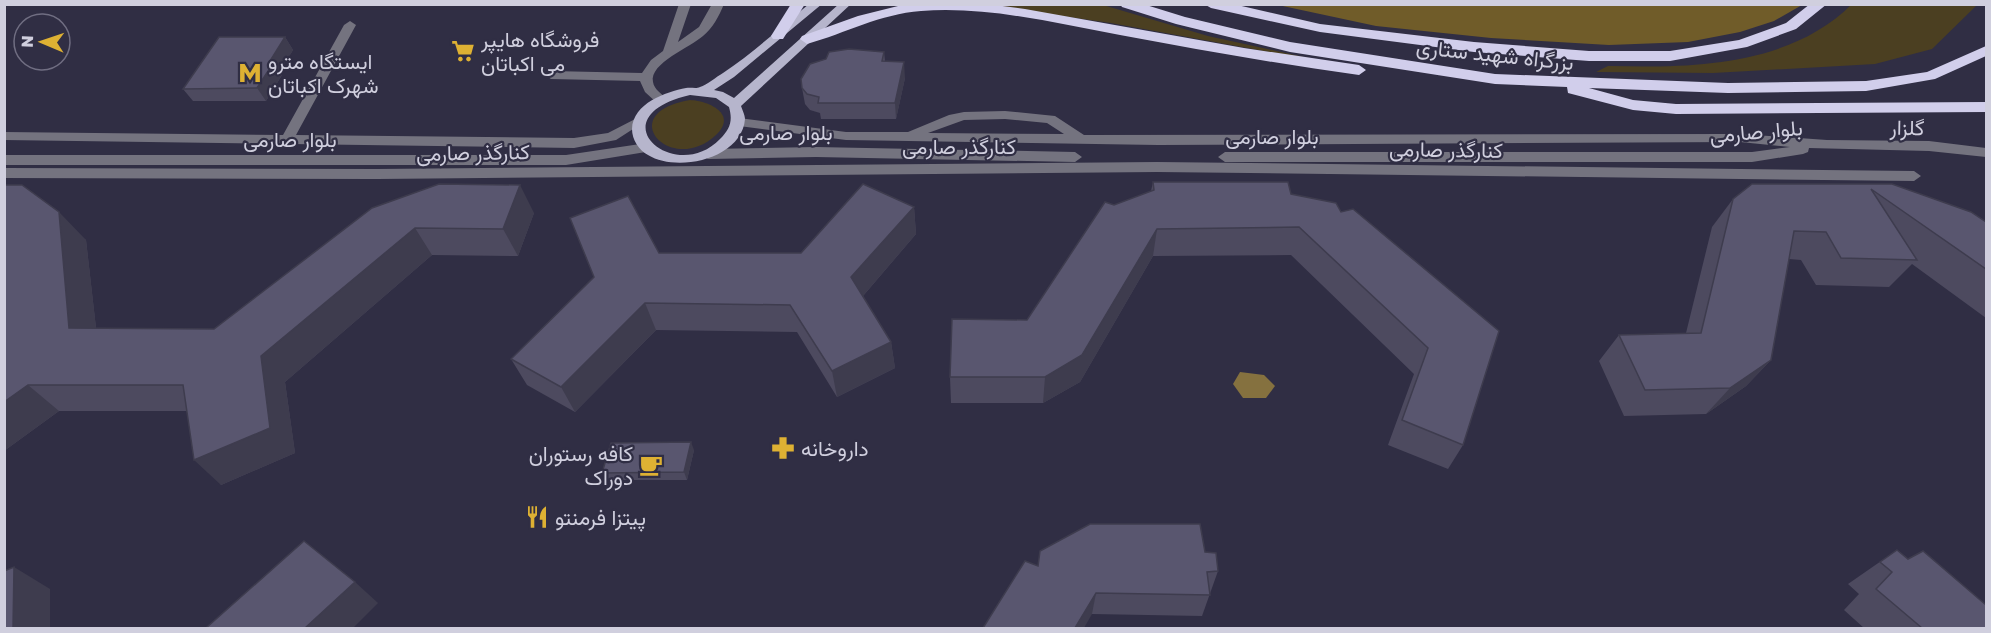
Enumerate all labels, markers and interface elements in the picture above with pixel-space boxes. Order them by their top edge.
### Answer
north arrow [12,12,72,72]
place label: فروشگاه هایپر می اکباتان [480,26,599,76]
street label: بزرگراه شهید ستاری [1415,33,1575,76]
text: N [17,35,37,48]
supermarket icon: فروشگاه هایپر می اکباتان [450,38,476,64]
place label: ایستگاه مترو شهرک اکباتان [268,48,378,99]
metro station icon: ایستگاه مترو شهرک اکباتان [237,60,263,86]
street label: بلوار صارمی [1708,114,1804,149]
street label: گلزار [1888,114,1925,141]
street label: بلوار صارمی [739,119,833,146]
street label: بلوار صارمی [1225,123,1319,150]
street label: بلوار صارمی [243,126,337,153]
street label: کنارگذر صارمی [902,133,1016,160]
street label: کنارگذر صارمی [1389,135,1503,164]
street label: کنارگذر صارمی [416,138,530,167]
pharmacy icon: داروخانه [770,435,796,461]
place label: داروخانه [801,435,869,462]
place label: کافه رستوران دوراک [529,440,633,491]
cafe icon: کافه رستوران دوراک [638,452,664,478]
restaurant icon: پیتزا فرمنتو [524,504,550,530]
place label: پیتزا فرمنتو [555,504,646,532]

